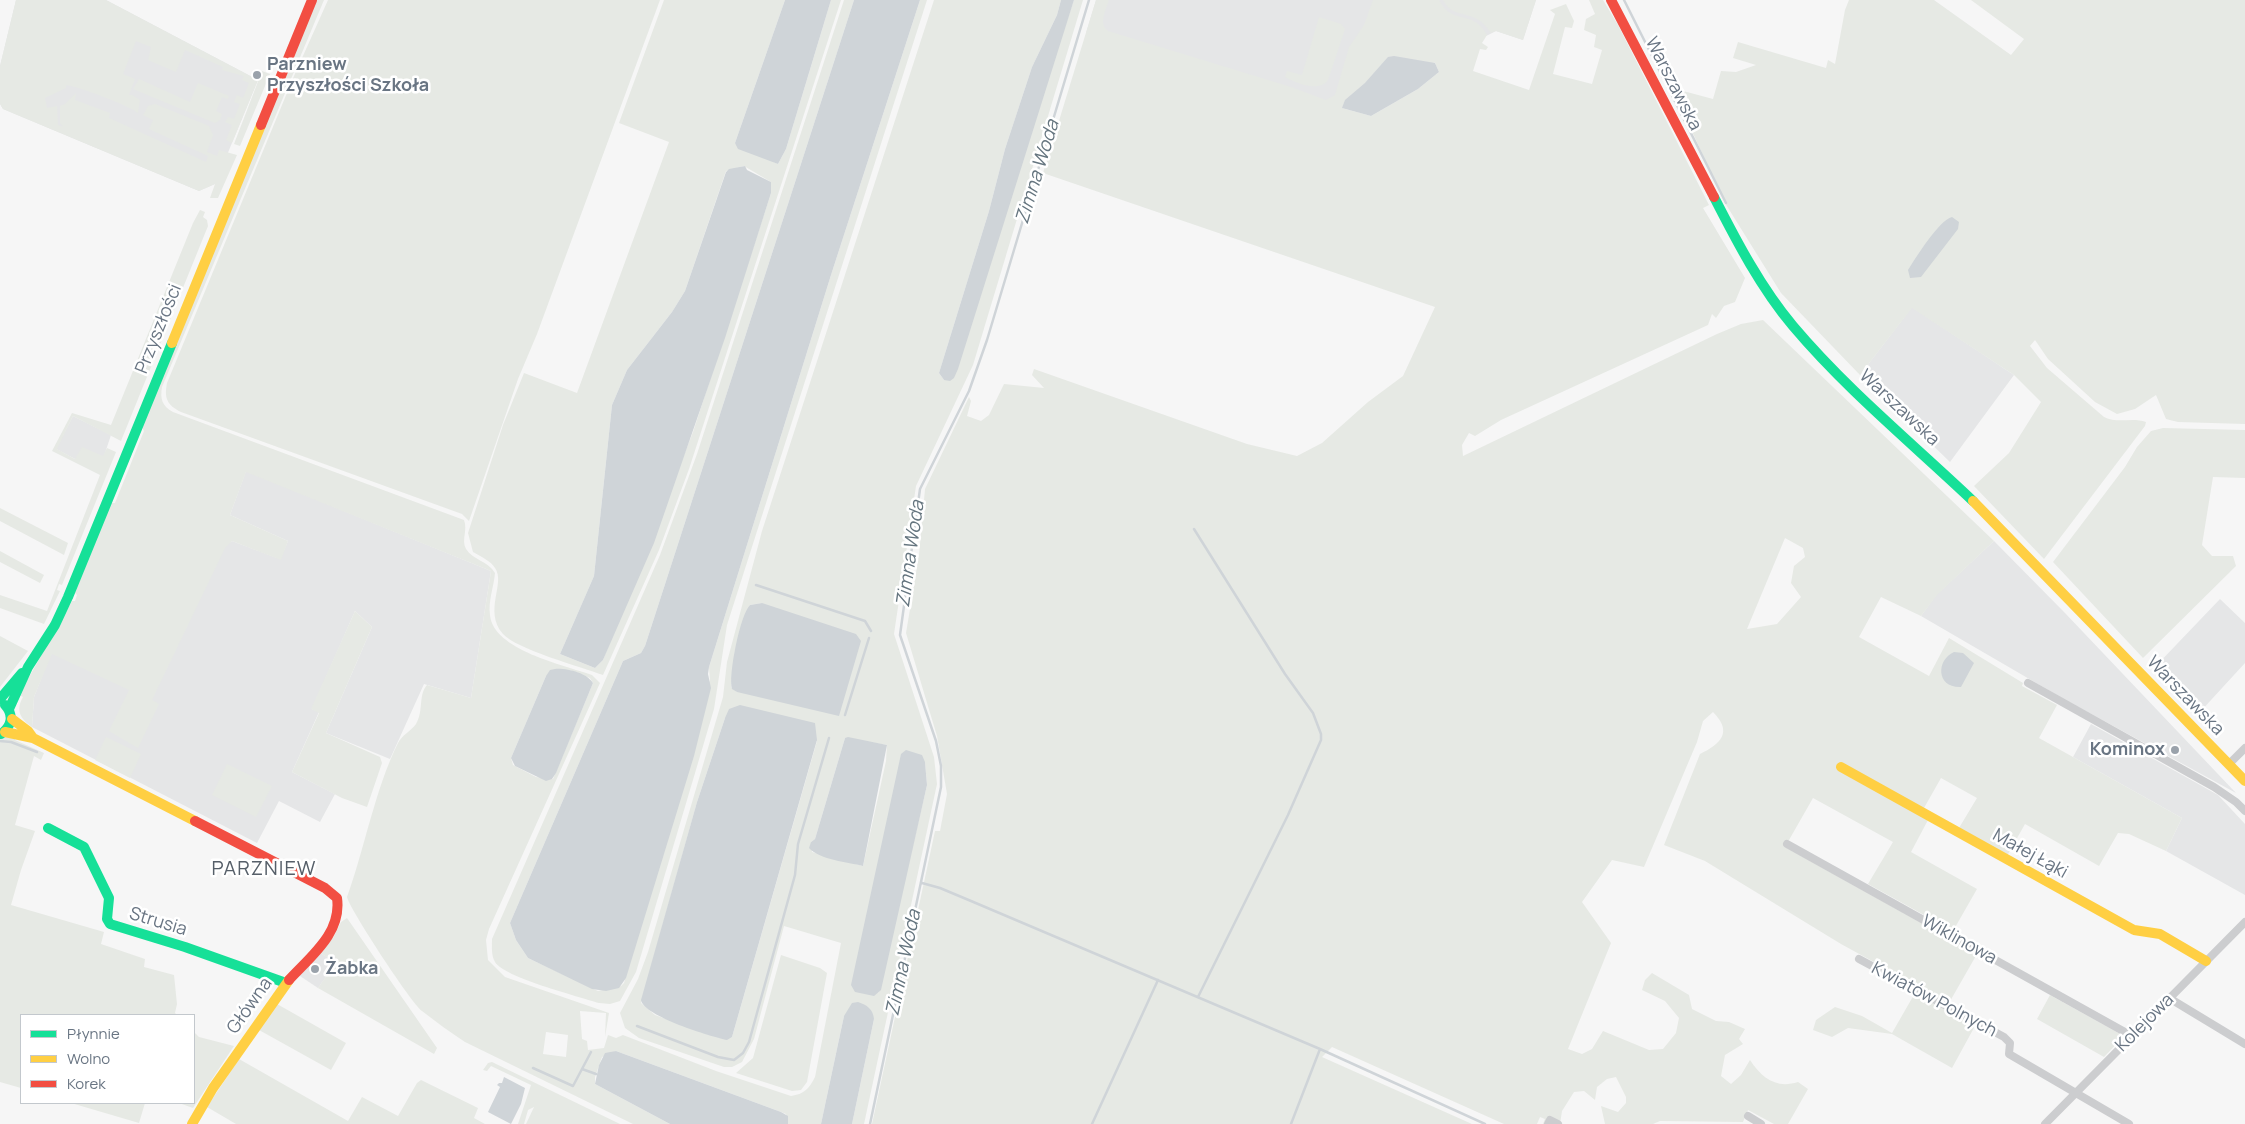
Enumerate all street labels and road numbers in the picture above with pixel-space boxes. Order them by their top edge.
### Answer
street label: Warszawska [1640,34,1706,134]
street label: Przyszłości [131,281,187,377]
street label: Warszawska [1854,365,1944,451]
street label: Warszawska [2142,652,2228,740]
street label: Małej Łąki [1989,825,2071,883]
street label: Strusia [127,903,189,941]
street label: Wiklinowa [1918,911,2000,969]
street label: Kwiatów Polnych [1868,958,2000,1042]
street label: Główna [223,974,277,1038]
street label: Kolejowa [2111,989,2179,1057]

